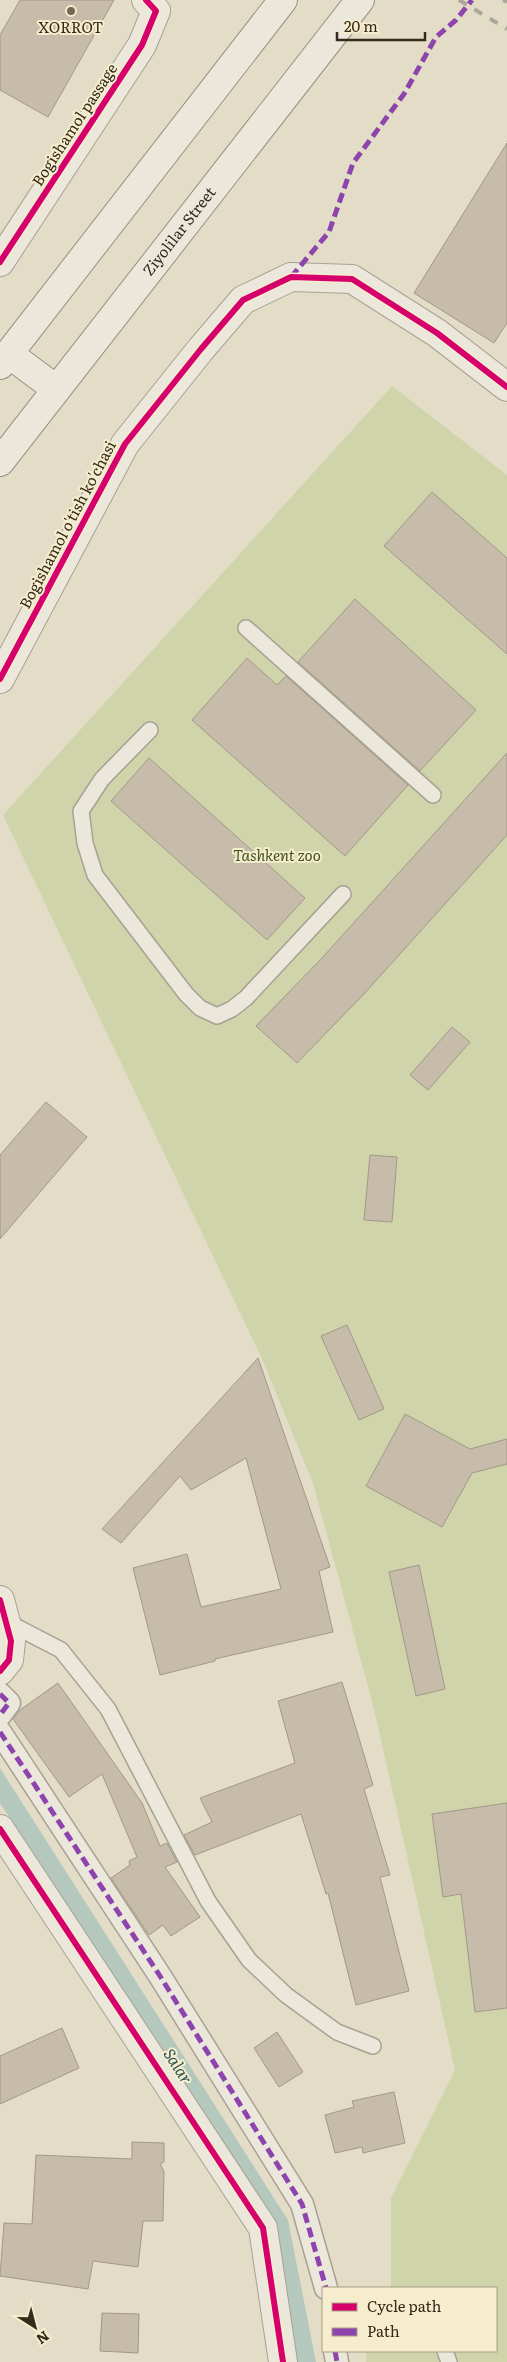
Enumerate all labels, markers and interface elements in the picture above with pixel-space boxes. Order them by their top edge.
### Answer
marker: XORROT [65,5,77,17]
scale bar [337,10,424,42]
text: 20 m [344,14,378,37]
place label: XORROT [39,15,103,38]
street label: Bogishamol passage [25,58,122,190]
street label: Ziyolilar Street [136,181,220,280]
street label: Bogishamol o'tish ko'chasi [13,436,121,612]
park label: Tashkent zoo [233,843,321,866]
water label: Salar [158,2043,199,2088]
legend [322,2287,497,2352]
text: Cycle path [367,2294,442,2317]
north arrow [10,2302,60,2352]
text: Path [367,2319,400,2342]
text: N [32,2327,54,2350]

